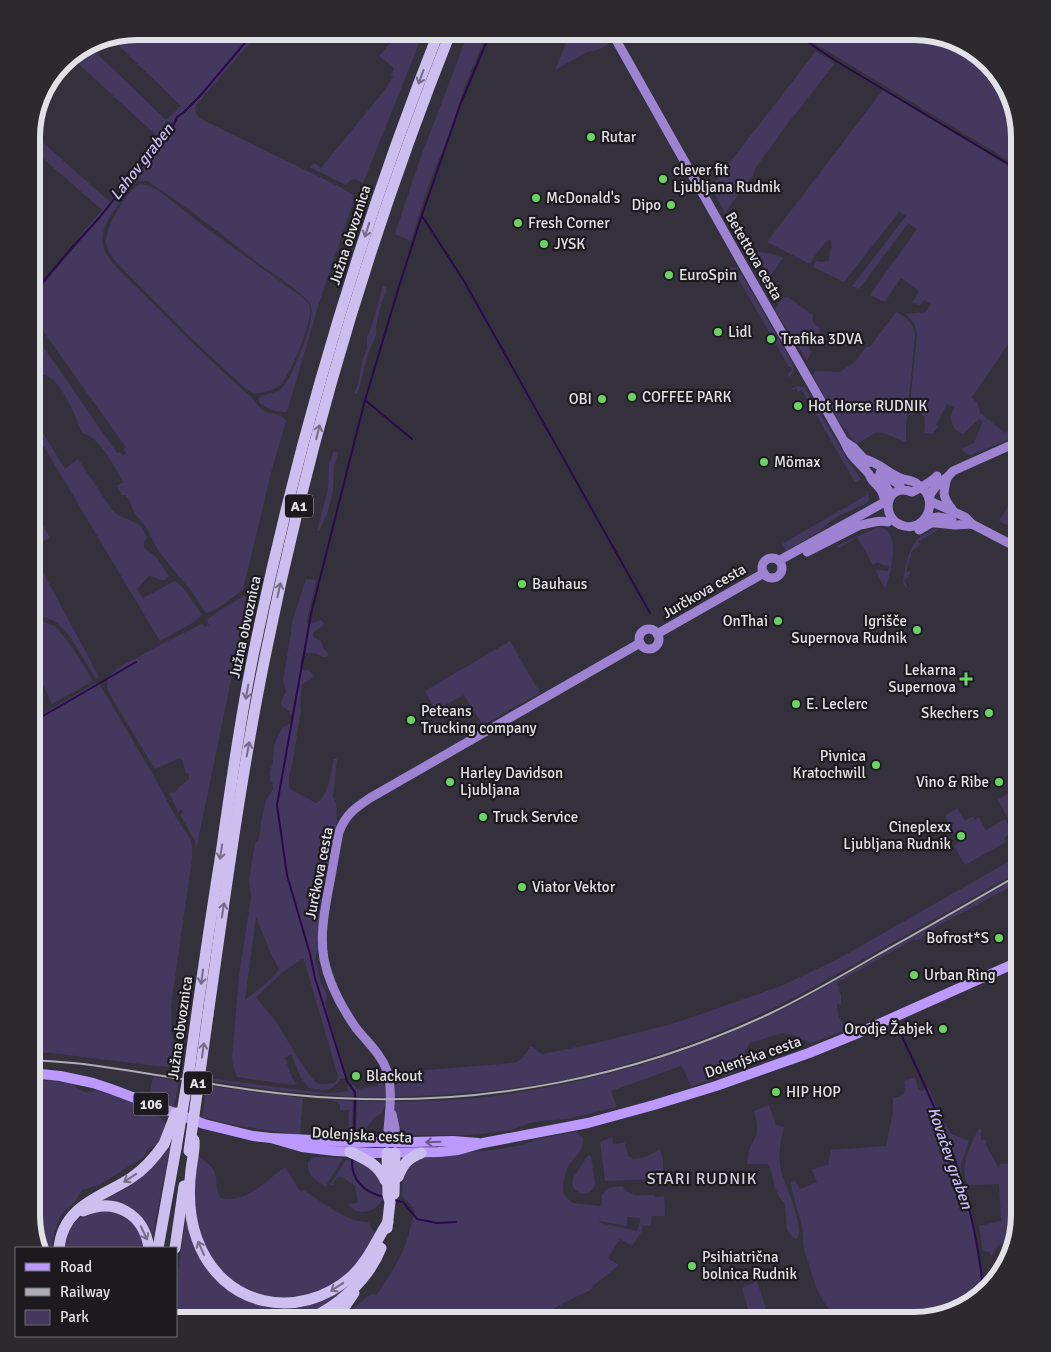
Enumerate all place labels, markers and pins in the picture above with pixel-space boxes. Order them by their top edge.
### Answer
place label: Rutar [601,128,637,146]
marker: Rutar [585,131,597,143]
place label: clever fit Ljubljana Rudnik [673,161,781,196]
marker: clever fit Ljubljana Rudnik [657,173,669,185]
place label: McDonald's [546,189,621,207]
marker: McDonald's [530,192,542,204]
place label: Dipo [631,196,661,214]
marker: Dipo [665,199,677,211]
place label: Fresh Corner [528,214,610,232]
marker: Fresh Corner [512,217,524,229]
place label: JYSK [554,235,585,253]
marker: JYSK [538,238,550,250]
place label: EuroSpin [679,266,737,284]
marker: EuroSpin [663,269,675,281]
place label: Lidl [728,323,752,341]
marker: Lidl [712,326,724,338]
place label: Trafika 3DVA [781,330,863,348]
marker: Trafika 3DVA [765,333,777,345]
place label: COFFEE PARK [642,388,732,406]
place label: OBI [569,390,592,408]
marker: COFFEE PARK [626,391,638,403]
marker: OBI [596,393,608,405]
place label: Hot Horse RUDNIK [808,397,927,415]
marker: Hot Horse RUDNIK [792,400,804,412]
place label: Mömax [774,453,820,471]
marker: Mömax [758,456,770,468]
place label: Bauhaus [532,575,588,593]
marker: Bauhaus [516,578,528,590]
place label: OnThai [723,612,768,630]
place label: Igrišče Supernova Rudnik [791,612,907,647]
marker: OnThai [772,615,784,627]
marker: Igrišče Supernova Rudnik [911,624,923,636]
place label: Lekarna Supernova [888,661,956,696]
marker: Lekarna Supernova [960,673,972,685]
place label: E. Leclerc [806,695,868,713]
marker: E. Leclerc [790,698,802,710]
place label: Peteans Trucking company [421,702,537,737]
place label: Skechers [921,704,979,722]
marker: Skechers [983,707,995,719]
marker: Peteans Trucking company [405,714,417,726]
place label: Pivnica Kratochwill [793,747,866,782]
marker: Pivnica Kratochwill [870,759,882,771]
place label: Harley Davidson Ljubljana [460,764,563,799]
place label: Vino & Ribe [916,773,989,791]
marker: Harley Davidson Ljubljana [444,776,456,788]
marker: Vino & Ribe [993,776,1005,788]
place label: Truck Service [493,808,578,826]
marker: Truck Service [477,811,489,823]
place label: Cineplexx Ljubljana Rudnik [843,818,951,853]
marker: Cineplexx Ljubljana Rudnik [955,830,967,842]
place label: Viator Vektor [532,878,616,896]
marker: Viator Vektor [516,881,528,893]
place label: Bofrost*S [926,929,989,947]
marker: Bofrost*S [993,932,1005,944]
place label: Urban Ring [924,966,996,984]
marker: Urban Ring [908,969,920,981]
place label: Orodje Žabjek [844,1020,933,1038]
marker: Orodje Žabjek [937,1023,949,1035]
place label: Blackout [366,1067,423,1085]
marker: Blackout [350,1070,362,1082]
place label: HIP HOP [786,1083,841,1101]
marker: HIP HOP [770,1086,782,1098]
place label: Psihiatrična bolnica Rudnik [702,1248,797,1283]
marker: Psihiatrična bolnica Rudnik [686,1260,698,1272]

